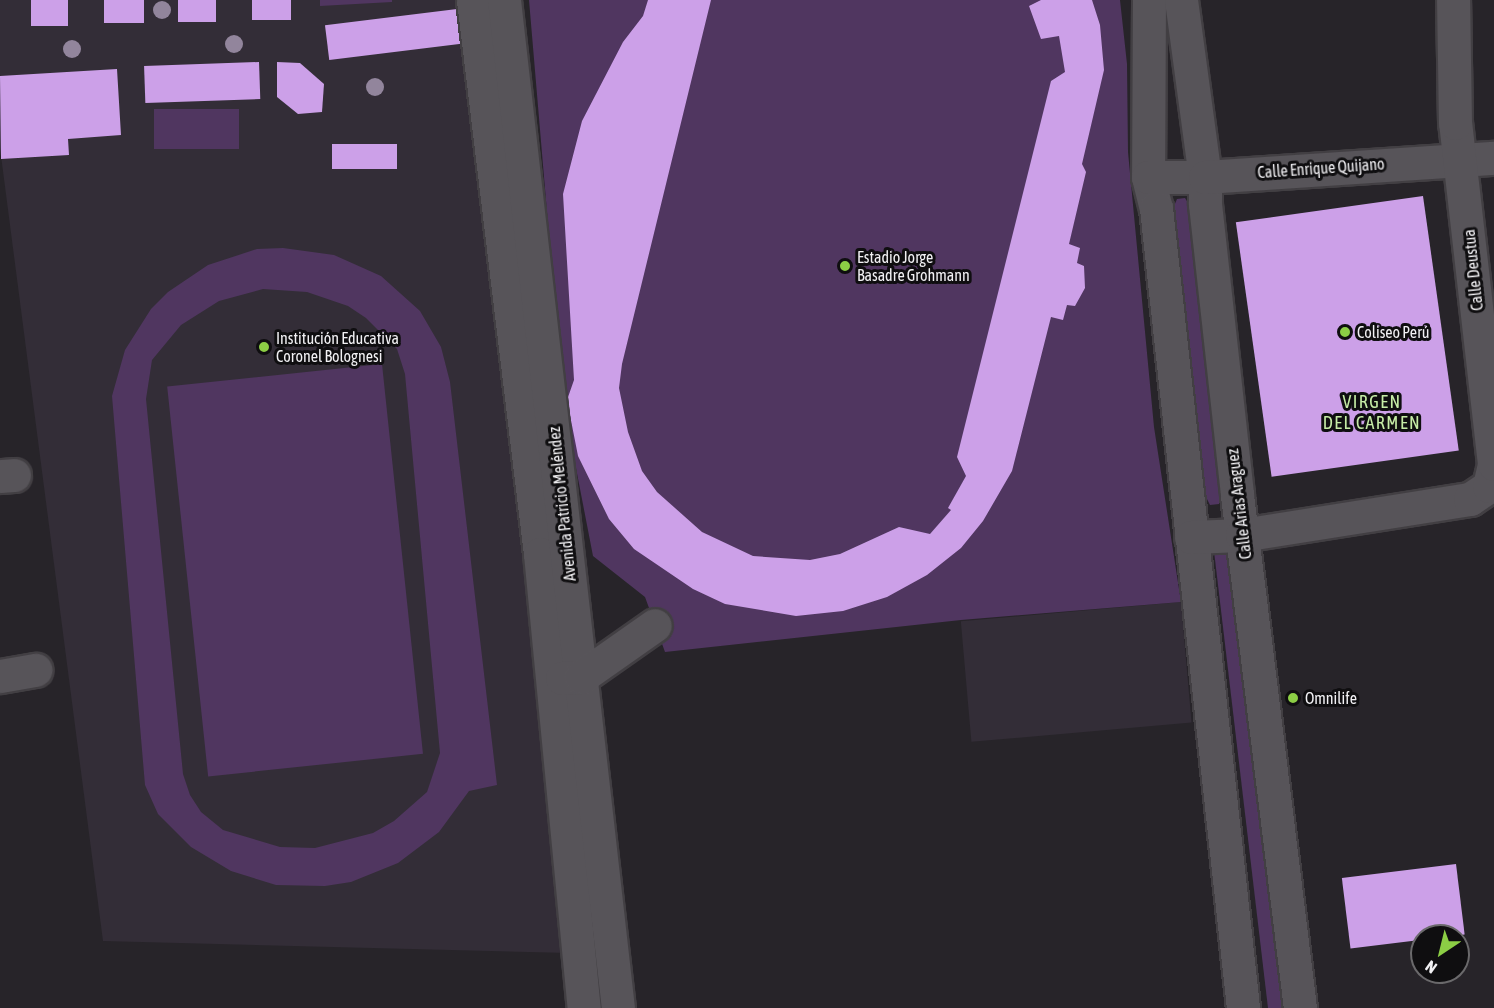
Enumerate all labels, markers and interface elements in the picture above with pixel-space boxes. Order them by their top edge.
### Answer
street label: Calle Enrique Quijano [1257,154,1385,182]
street label: Calle Deustua [1459,228,1487,312]
place label: Estadio Jorge Basadre Grohmann [857,247,970,285]
marker: Estadio Jorge Basadre Grohmann [838,259,852,273]
place label: Coliseo Perú [1357,322,1430,342]
marker: Coliseo Perú [1338,325,1352,339]
place label: Institución Educativa Coronel Bolognesi [276,328,399,366]
marker: Institución Educativa Coronel Bolognesi [257,340,271,354]
district label: VIRGEN DEL CARMEN [1323,392,1421,434]
street label: Avenida Patricio Meléndez [544,426,580,582]
street label: Calle Arias Araguez [1223,448,1255,560]
place label: Omnilife [1305,688,1357,708]
marker: Omnilife [1286,691,1300,705]
north arrow [1410,924,1470,984]
text: N [1422,957,1440,977]

